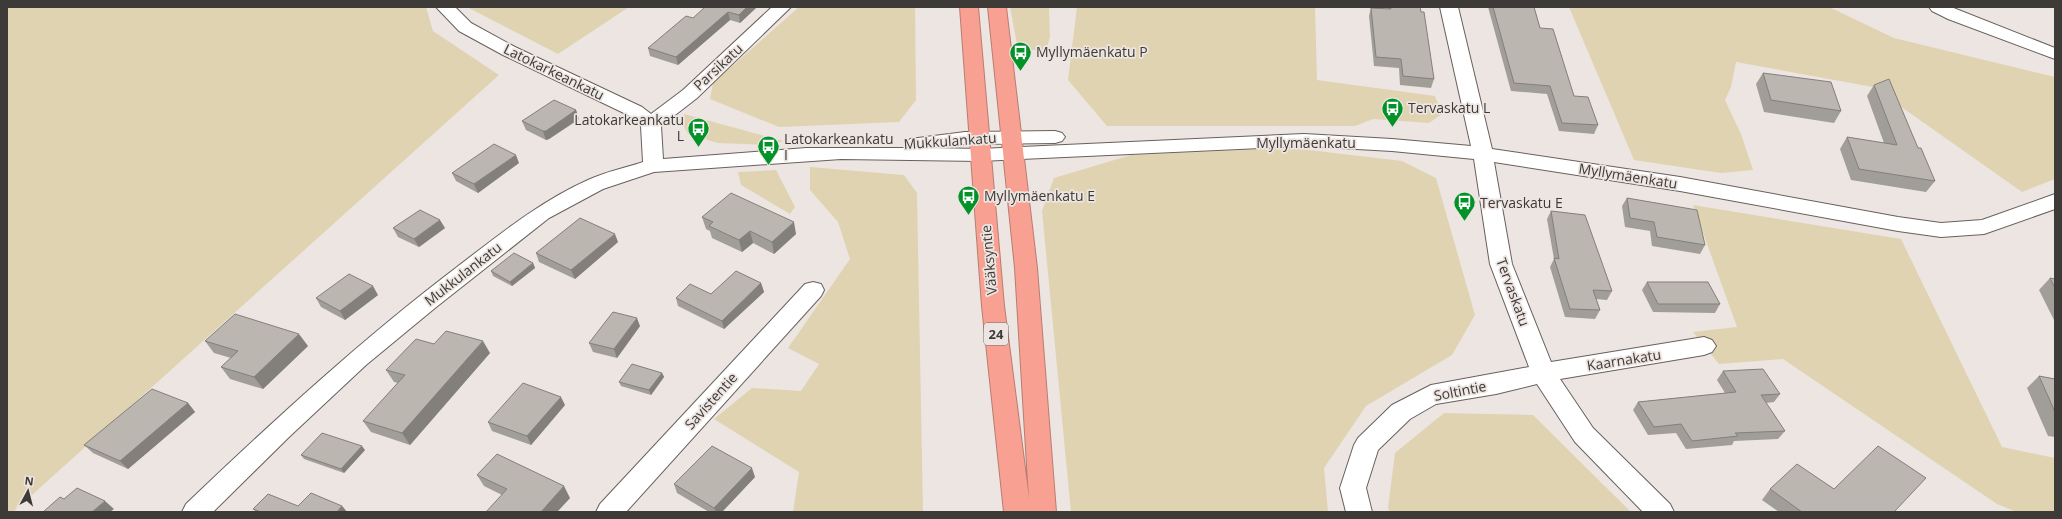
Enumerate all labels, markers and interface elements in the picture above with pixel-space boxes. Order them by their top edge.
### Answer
street label: Latokarkeankatu [501,39,608,104]
street label: Parsikatu [689,39,746,94]
bus stop icon: Myllymäenkatu P [1007,39,1033,72]
place label: Myllymäenkatu P [1036,42,1148,61]
bus stop icon: Tervaskatu L [1379,95,1405,128]
place label: Tervaskatu L [1408,98,1490,117]
place label: Latokarkeankatu L [574,110,684,145]
bus stop icon: Latokarkeankatu L [686,115,712,148]
street label: Mukkulankatu [903,128,997,153]
place label: Latokarkeankatu I [784,129,894,164]
street label: Myllymäenkatu [1256,133,1356,152]
bus stop icon: Latokarkeankatu I [755,134,781,167]
street label: Myllymäenkatu [1577,158,1679,193]
bus stop icon: Myllymäenkatu E [955,183,981,216]
place label: Myllymäenkatu E [984,186,1095,205]
bus stop icon: Tervaskatu E [1452,190,1478,223]
place label: Tervaskatu E [1480,193,1563,212]
street label: Vääksyntie [976,224,1001,296]
street label: Mukkulankatu [420,237,505,310]
street label: Tervaskatu [1492,255,1535,329]
road number: 24 [984,323,1008,345]
street label: Kaarnakatu [1585,344,1662,375]
street label: Savistentie [680,368,741,433]
street label: Soltintie [1432,376,1488,405]
north arrow [8,471,48,511]
text: N [24,473,35,489]

